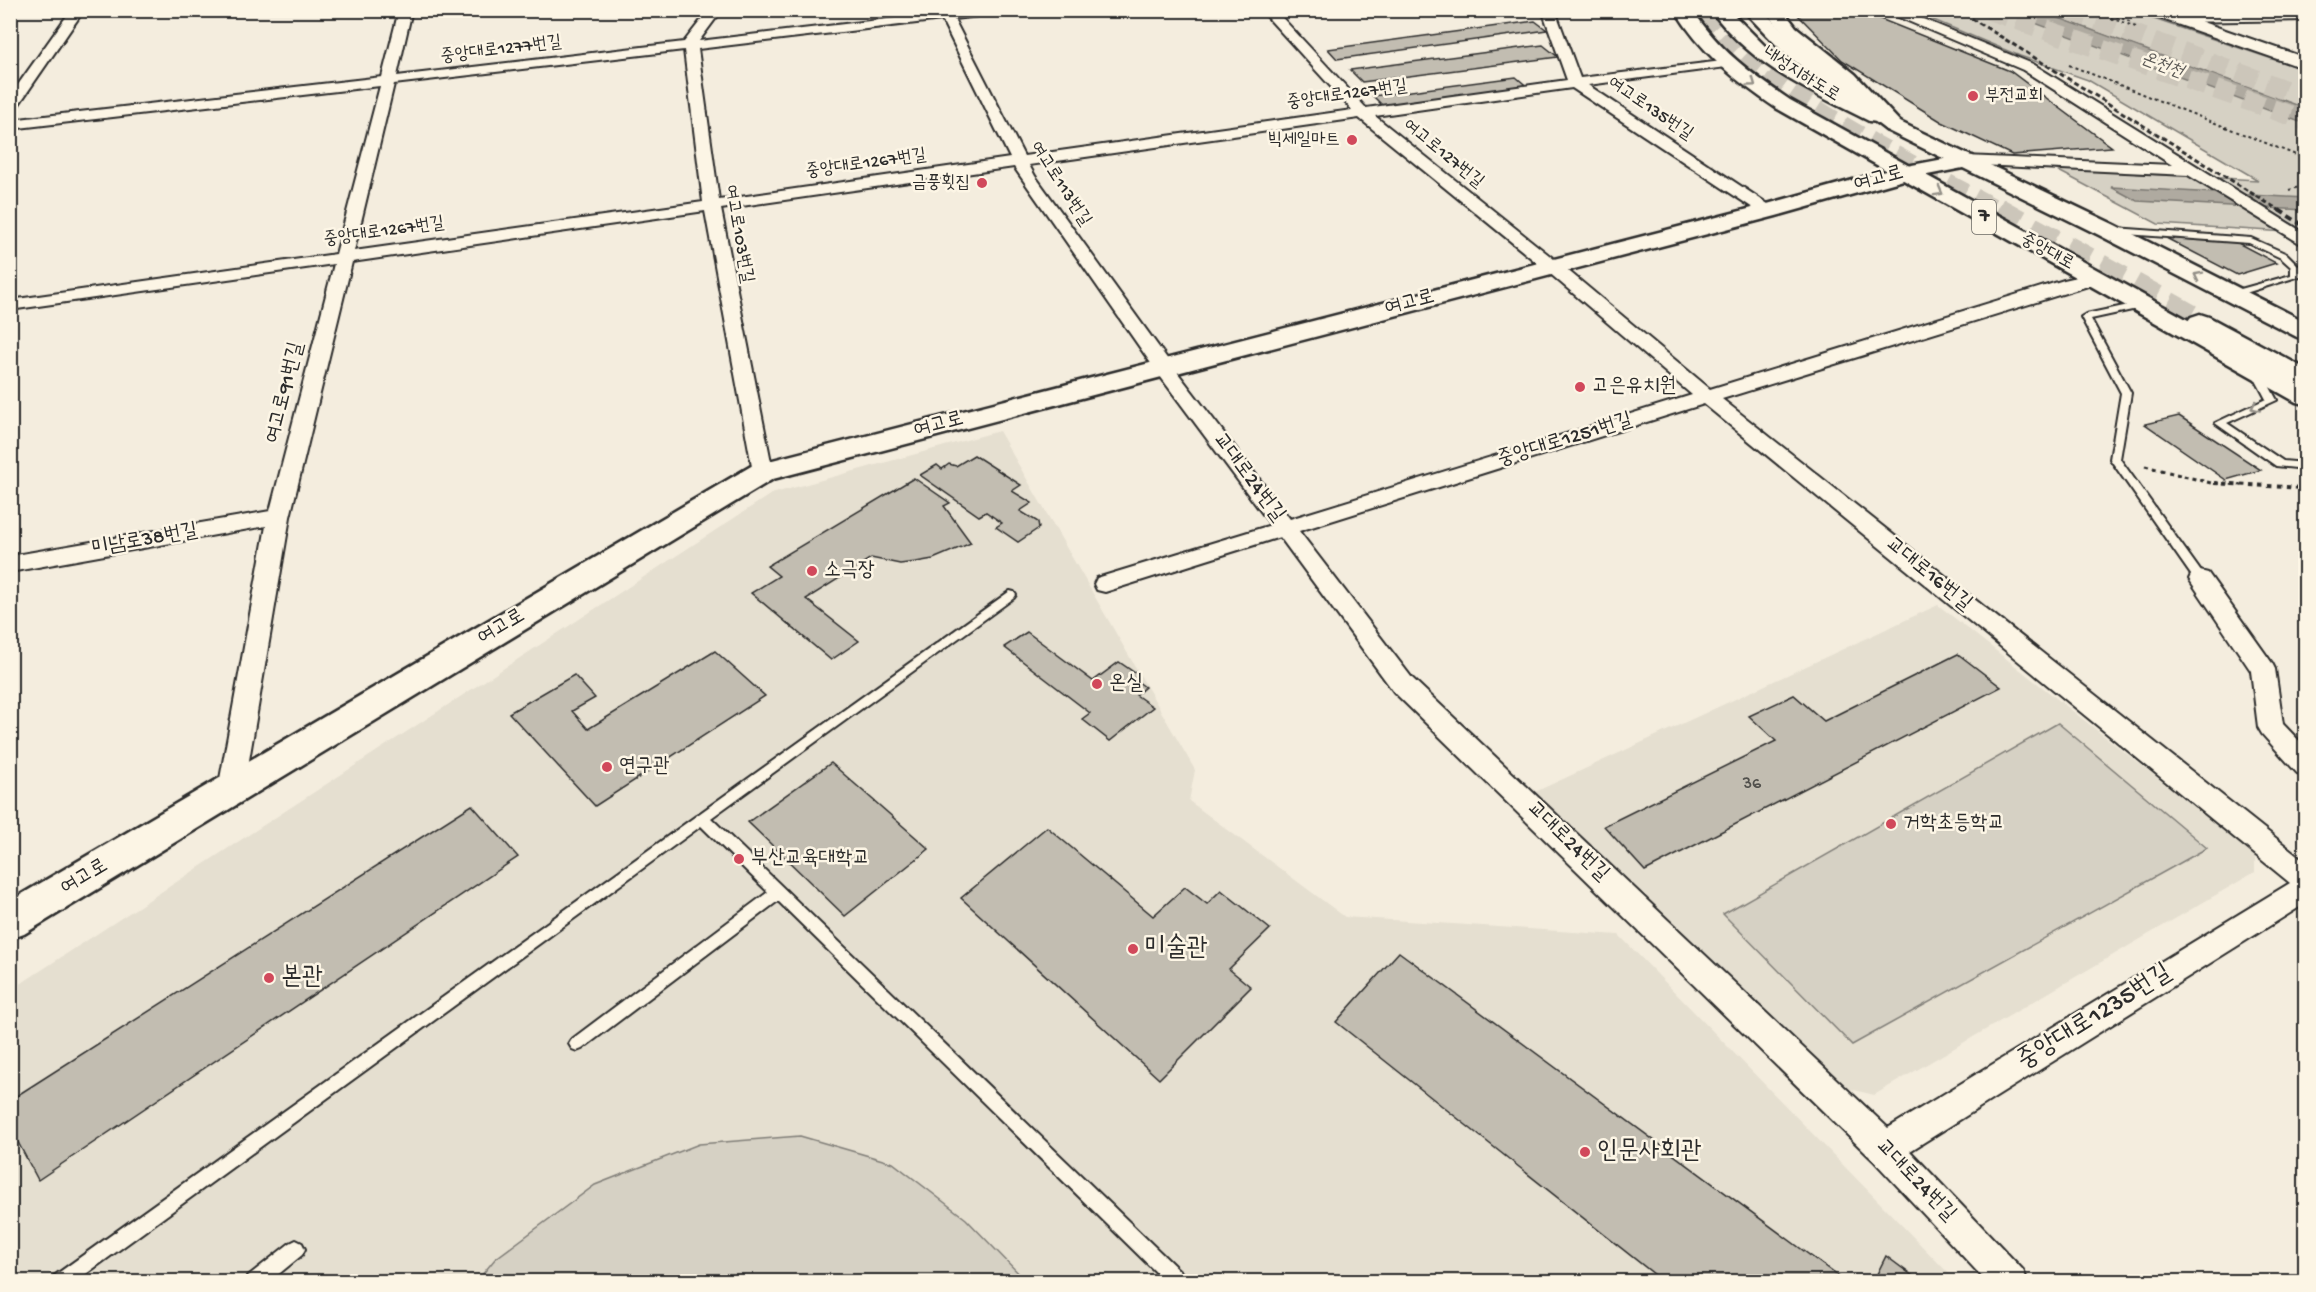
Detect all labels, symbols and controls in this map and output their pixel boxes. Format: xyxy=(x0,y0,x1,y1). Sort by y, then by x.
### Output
street label: 중앙대로1277번길 xyxy=(439,32,563,68)
street label: 내성지하도로 xyxy=(1759,43,1843,107)
water label: 온천천 xyxy=(2138,48,2187,84)
street label: 여고로135번길 xyxy=(1603,73,1697,146)
street label: 중앙대로1267번길 xyxy=(1285,76,1409,114)
one-way arrow xyxy=(1746,76,1757,87)
place label: 부전교회 xyxy=(1985,86,2043,107)
marker: 부전교회 xyxy=(1966,89,1980,103)
street label: 여고로127번길 xyxy=(1398,115,1488,193)
place label: 빅세일마트 xyxy=(1268,130,1340,151)
marker: 빅세일마트 xyxy=(1345,133,1359,147)
street label: 여고로113번길 xyxy=(1025,138,1095,231)
street label: 중앙대로1267번길 xyxy=(804,145,928,183)
street label: 여고로 xyxy=(1851,161,1907,199)
place label: 금풍횟집 xyxy=(912,172,970,194)
marker: 금풍횟집 xyxy=(975,176,989,190)
street label: 여고로103번길 xyxy=(719,183,757,285)
one-way arrow xyxy=(1933,185,1943,196)
road number: 7 xyxy=(1972,200,1996,234)
street label: 중앙대로1267번길 xyxy=(322,213,446,251)
street label: 중앙대로 xyxy=(2017,229,2077,275)
one-way arrow xyxy=(2193,272,2204,283)
street label: 여고로 xyxy=(1382,285,1438,323)
street label: 여고로91번길 xyxy=(261,340,311,446)
place label: 고은유치원 xyxy=(1592,375,1677,400)
marker: 고은유치원 xyxy=(1573,380,1587,394)
one-way arrow xyxy=(2251,400,2262,412)
street label: 여고로 xyxy=(911,407,967,445)
street label: 중앙대로1251번길 xyxy=(1495,409,1636,473)
street label: 교대로24번길 xyxy=(1207,429,1290,527)
street label: 미남로38번길 xyxy=(90,519,200,563)
street label: 교대로16번길 xyxy=(1880,533,1976,617)
place label: 소극장 xyxy=(824,559,875,584)
marker: 소극장 xyxy=(805,564,819,578)
street label: 여고로 xyxy=(474,604,530,652)
place label: 온실 xyxy=(1109,672,1143,697)
marker: 온실 xyxy=(1090,677,1104,691)
place label: 연구관 xyxy=(619,755,670,780)
marker: 연구관 xyxy=(600,760,614,774)
house number: 36 xyxy=(1742,774,1762,795)
street label: 교대로24번길 xyxy=(1521,797,1613,887)
place label: 거학초등학교 xyxy=(1903,812,2004,837)
marker: 거학초등학교 xyxy=(1884,817,1898,831)
place label: 부산교육대학교 xyxy=(751,847,869,872)
marker: 부산교육대학교 xyxy=(732,852,746,866)
street label: 여고로 xyxy=(57,854,113,902)
place label: 미술관 xyxy=(1145,933,1208,965)
marker: 미술관 xyxy=(1126,942,1140,956)
street label: 중앙대로1235번길 xyxy=(2012,958,2178,1078)
place label: 본관 xyxy=(281,963,323,994)
marker: 본관 xyxy=(262,971,276,985)
street label: 교대로24번길 xyxy=(1870,1135,1960,1227)
place label: 인문사회관 xyxy=(1597,1137,1702,1168)
marker: 인문사회관 xyxy=(1578,1145,1592,1159)

